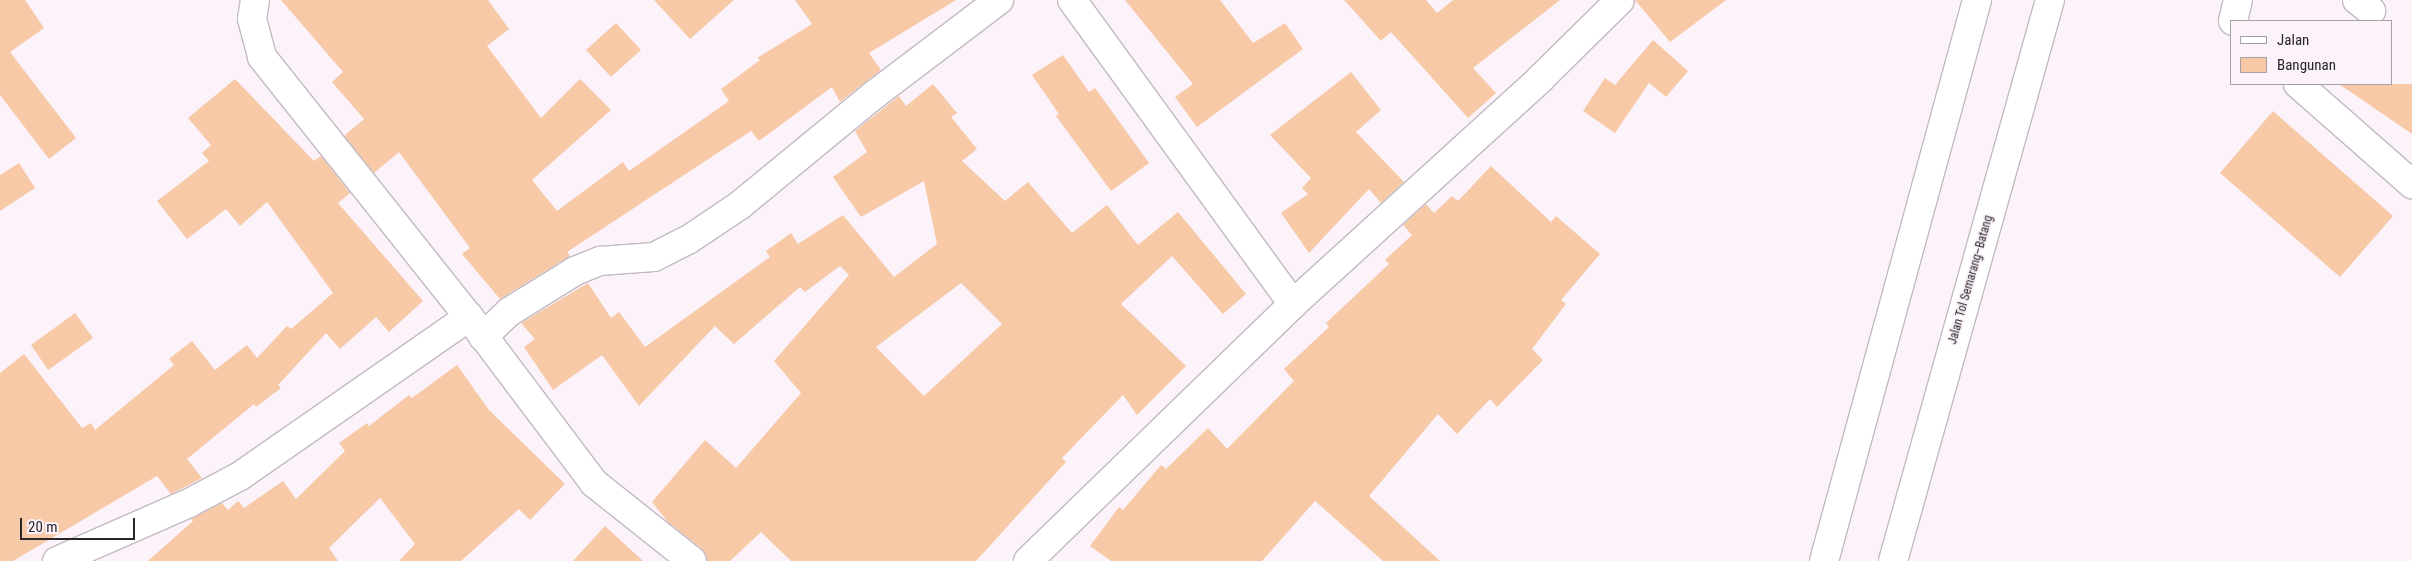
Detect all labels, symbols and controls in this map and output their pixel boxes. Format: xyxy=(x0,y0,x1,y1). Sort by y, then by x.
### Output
legend xyxy=(2230,20,2392,85)
text: Jalan xyxy=(2277,31,2309,49)
text: Bangunan xyxy=(2277,56,2336,74)
street label: Jalan Tol Semarang–Batang xyxy=(1946,214,1996,346)
scale bar xyxy=(22,508,138,540)
text: 20 m xyxy=(28,518,58,536)

